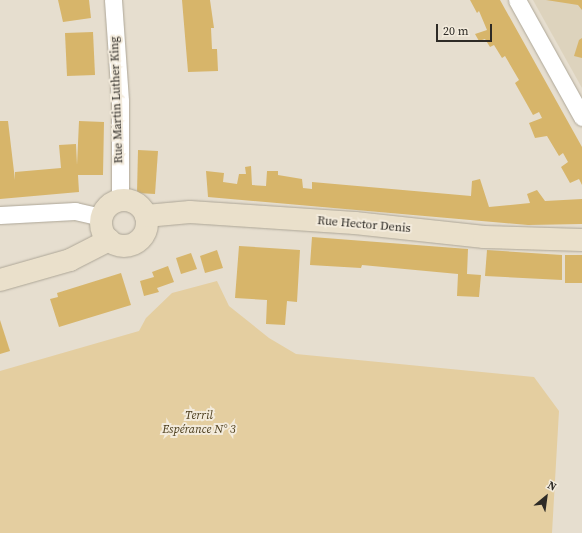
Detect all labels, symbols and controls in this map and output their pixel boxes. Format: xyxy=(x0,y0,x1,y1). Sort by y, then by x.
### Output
scale bar xyxy=(438,16,494,42)
text: 20 m xyxy=(443,23,469,39)
street label: Rue Martin Luther King xyxy=(108,36,126,164)
street label: Rue Hector Denis xyxy=(317,214,411,236)
park label: Terril Espérance N° 3 xyxy=(162,409,236,437)
north arrow xyxy=(526,477,566,517)
text: N xyxy=(545,478,559,495)

